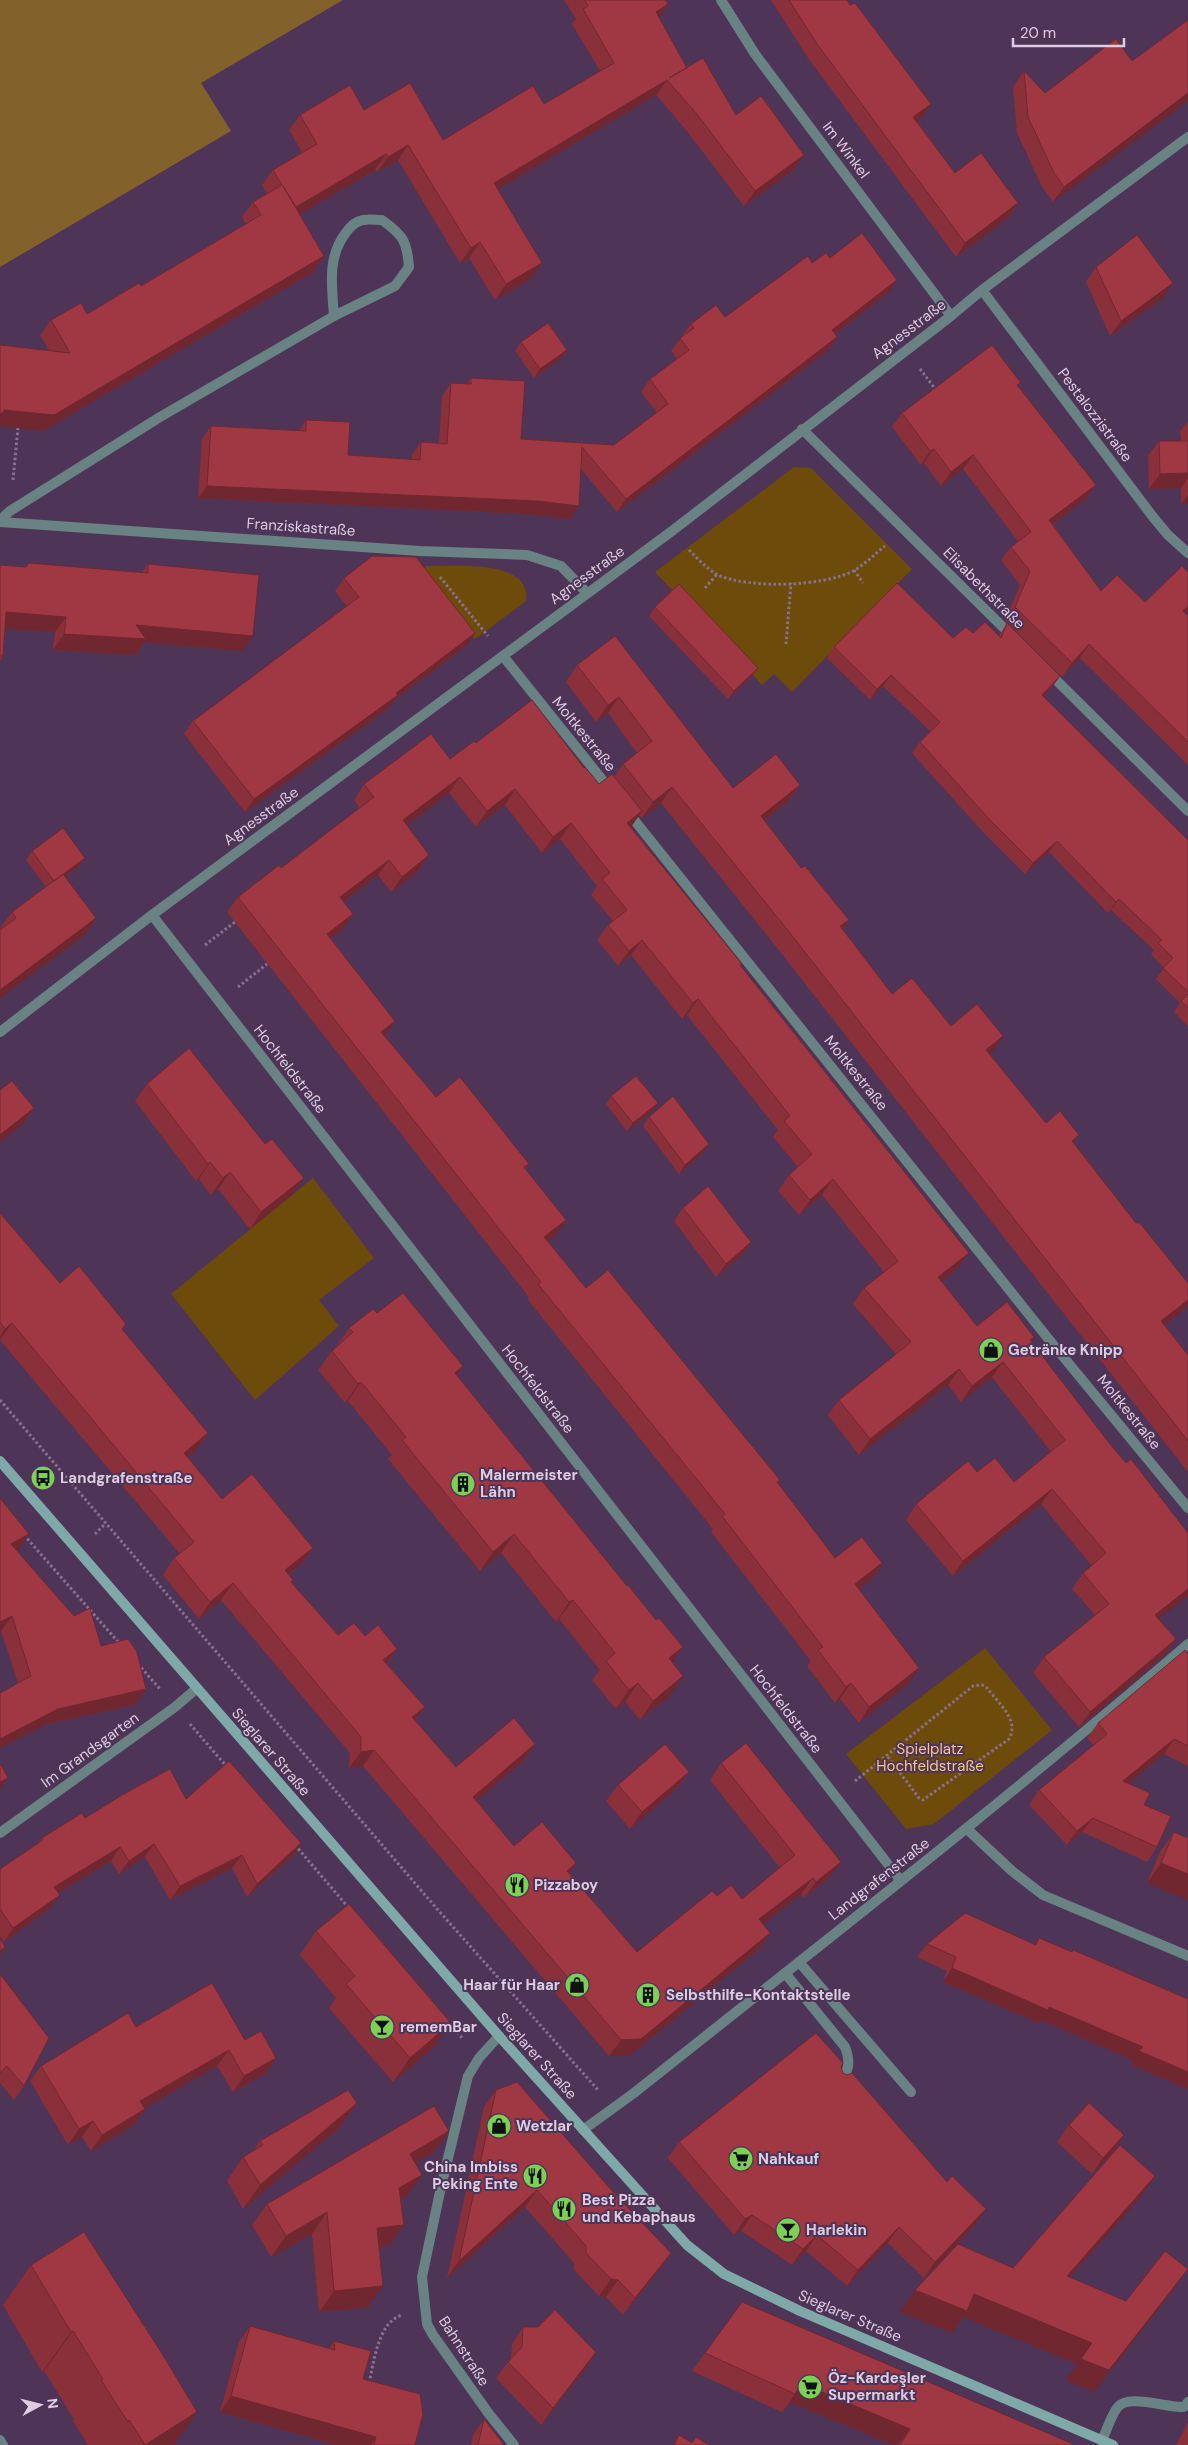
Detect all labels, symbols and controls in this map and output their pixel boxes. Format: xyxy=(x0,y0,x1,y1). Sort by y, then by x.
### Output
scale bar xyxy=(1013,15,1124,47)
text: 20 m xyxy=(1020,23,1056,43)
street label: Im Winkel xyxy=(818,117,874,183)
street label: Agnesstraße xyxy=(868,295,950,363)
street label: Pestalozzistraße xyxy=(1053,364,1137,466)
street label: Franziskastraße xyxy=(246,513,356,541)
street label: Agnesstraße xyxy=(546,541,628,609)
street label: Elisabethstraße xyxy=(939,543,1029,633)
street label: Moltkestraße xyxy=(548,692,620,776)
street label: Agnesstraße xyxy=(220,782,302,850)
street label: Hochfeldstraße xyxy=(249,1021,331,1117)
street label: Moltkestraße xyxy=(820,1031,892,1115)
shop icon: Getränke Knipp xyxy=(978,1337,1004,1363)
place label: Getränke Knipp xyxy=(1008,1340,1123,1360)
street label: Hochfeldstraße xyxy=(497,1341,579,1437)
street label: Moltkestraße xyxy=(1093,1370,1165,1454)
bus stop icon: Landgrafenstraße xyxy=(30,1465,56,1491)
place label: Malermeister Lähn xyxy=(480,1465,578,1502)
place label: Landgrafenstraße xyxy=(60,1468,192,1488)
building icon: Malermeister Lähn xyxy=(450,1471,476,1497)
street label: Hochfeldstraße xyxy=(745,1661,827,1757)
street label: Sieglarer Straße xyxy=(227,1704,315,1800)
street label: Im Grandsgarten xyxy=(37,1708,143,1792)
park label: Spielplatz Hochfeldstraße xyxy=(876,1739,984,1776)
street label: Landgrafenstraße xyxy=(824,1833,934,1925)
restaurant icon: Pizzaboy xyxy=(504,1872,530,1898)
place label: Pizzaboy xyxy=(534,1875,598,1895)
shop icon: Haar für Haar xyxy=(564,1972,590,1998)
place label: Haar für Haar xyxy=(463,1975,560,1995)
building icon: Selbsthilfe-Kontaktstelle xyxy=(635,1982,661,2008)
place label: Selbsthilfe-Kontaktstelle xyxy=(666,1985,851,2005)
street label: Sieglarer Straße xyxy=(493,2008,581,2104)
bar icon: rememBar xyxy=(369,2014,395,2040)
place label: rememBar xyxy=(400,2017,477,2037)
shop icon: Wetzlar xyxy=(486,2113,512,2139)
place label: Wetzlar xyxy=(516,2116,572,2136)
supermarket icon: Nahkauf xyxy=(728,2146,754,2172)
place label: Nahkauf xyxy=(758,2149,819,2169)
place label: China Imbiss Peking Ente xyxy=(424,2157,518,2194)
restaurant icon: China Imbiss Peking Ente xyxy=(522,2163,548,2189)
place label: Best Pizza und Kebaphaus xyxy=(582,2190,696,2227)
restaurant icon: Best Pizza und Kebaphaus xyxy=(551,2196,577,2222)
bar icon: Harlekin xyxy=(775,2217,801,2243)
place label: Harlekin xyxy=(806,2220,867,2240)
street label: Sieglarer Straße xyxy=(795,2285,905,2347)
street label: Bahnstraße xyxy=(434,2312,494,2390)
place label: Öz-Kardeşler Supermarkt xyxy=(828,2368,926,2405)
supermarket icon: Öz-Kardeşler Supermarkt xyxy=(797,2374,823,2400)
north arrow xyxy=(15,2380,65,2430)
text: N xyxy=(43,2397,62,2410)

